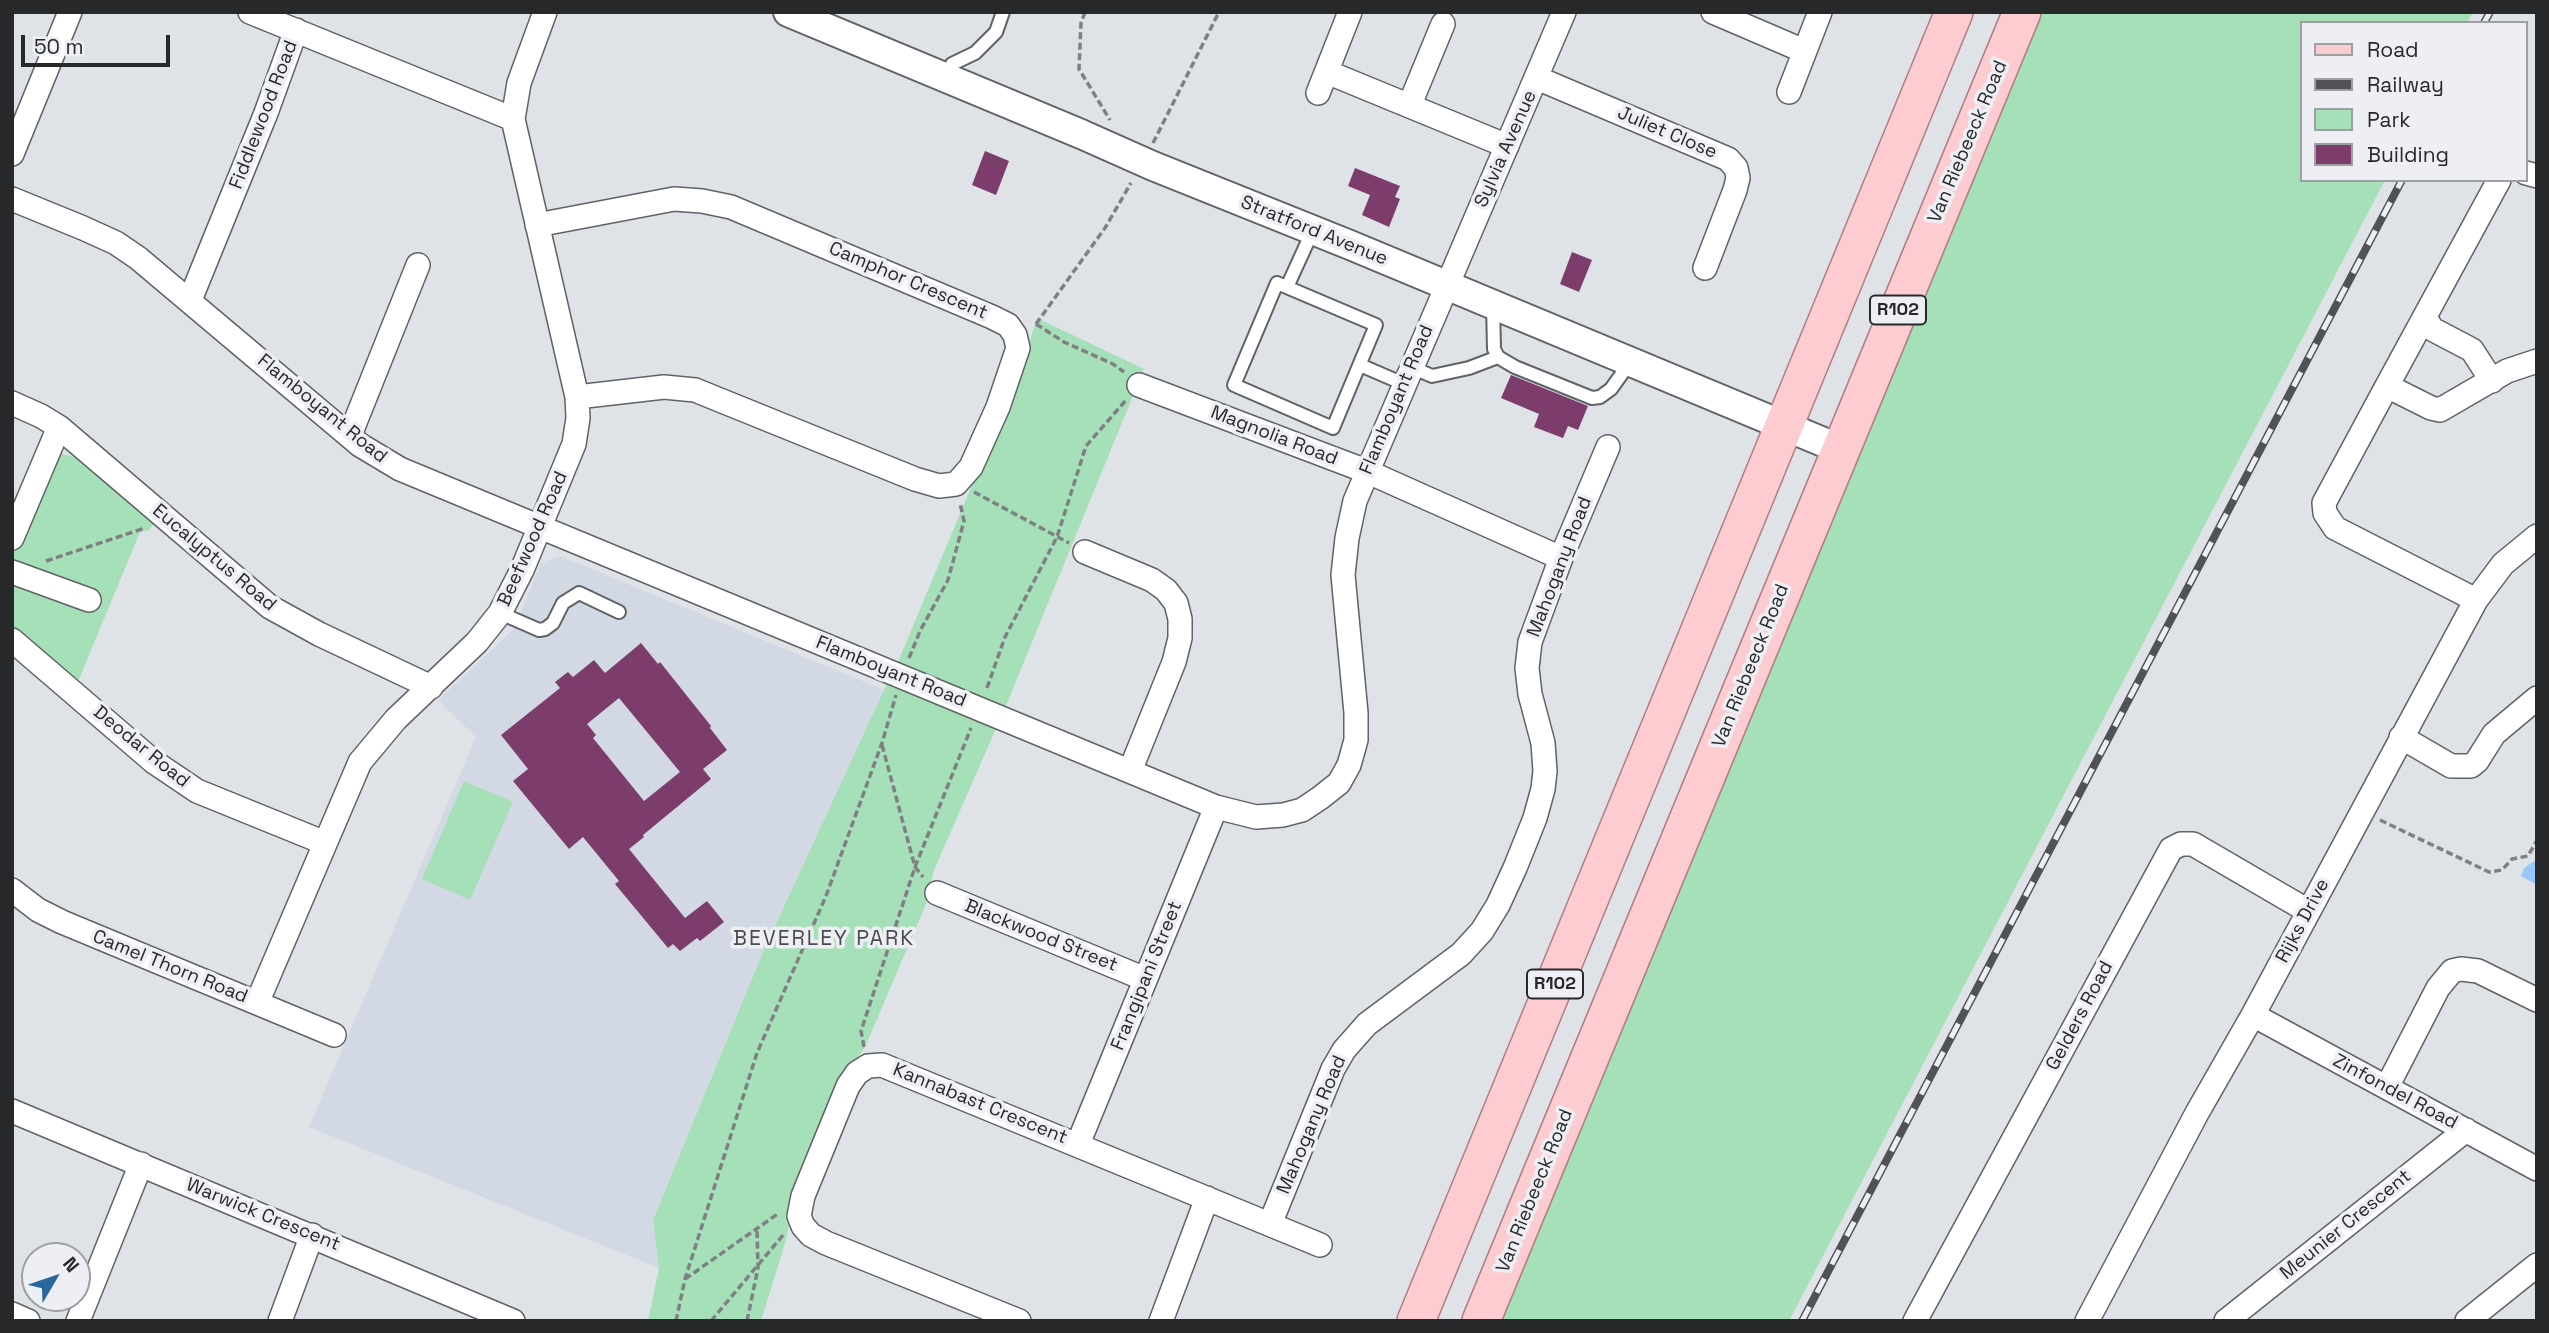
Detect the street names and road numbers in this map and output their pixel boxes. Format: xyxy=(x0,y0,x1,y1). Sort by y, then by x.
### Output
street label: Fiddlewood Road xyxy=(225,37,303,193)
street label: Van Riebeeck Road xyxy=(1923,57,2013,227)
street label: Sylvia Avenue xyxy=(1470,87,1542,211)
street label: Juliet Close xyxy=(1614,102,1720,164)
street label: Stratford Avenue xyxy=(1237,191,1391,271)
street label: Camphor Crescent xyxy=(825,237,991,325)
road number: R102 xyxy=(1870,296,1926,324)
street label: Flamboyant Road xyxy=(1355,322,1439,478)
street label: Flamboyant Road xyxy=(253,350,391,468)
street label: Magnolia Road xyxy=(1207,401,1341,471)
street label: Beefwood Road xyxy=(493,468,573,610)
street label: Mahogany Road xyxy=(1523,494,1597,640)
street label: Eucalyptus Road xyxy=(147,500,281,616)
street label: Van Riebeeck Road xyxy=(1708,581,1794,751)
street label: Flamboyant Road xyxy=(812,631,970,713)
street label: Deodar Road xyxy=(88,701,194,793)
street label: Rijks Drive xyxy=(2271,875,2335,967)
street label: Blackwood Street xyxy=(961,895,1121,977)
street label: Frangipani Street xyxy=(1107,898,1187,1054)
street label: Camel Thorn Road xyxy=(89,925,251,1009)
street label: Gelders Road xyxy=(2042,957,2118,1075)
road number: R102 xyxy=(1527,970,1583,999)
street label: Zinfondel Road xyxy=(2329,1050,2461,1134)
street label: Mahogany Road xyxy=(1272,1052,1352,1198)
street label: Kannabast Crescent xyxy=(889,1059,1071,1149)
street label: Van Riebeeck Road xyxy=(1492,1106,1578,1276)
street label: Meunier Crescent xyxy=(2276,1165,2416,1285)
street label: Warwick Crescent xyxy=(183,1174,343,1256)

